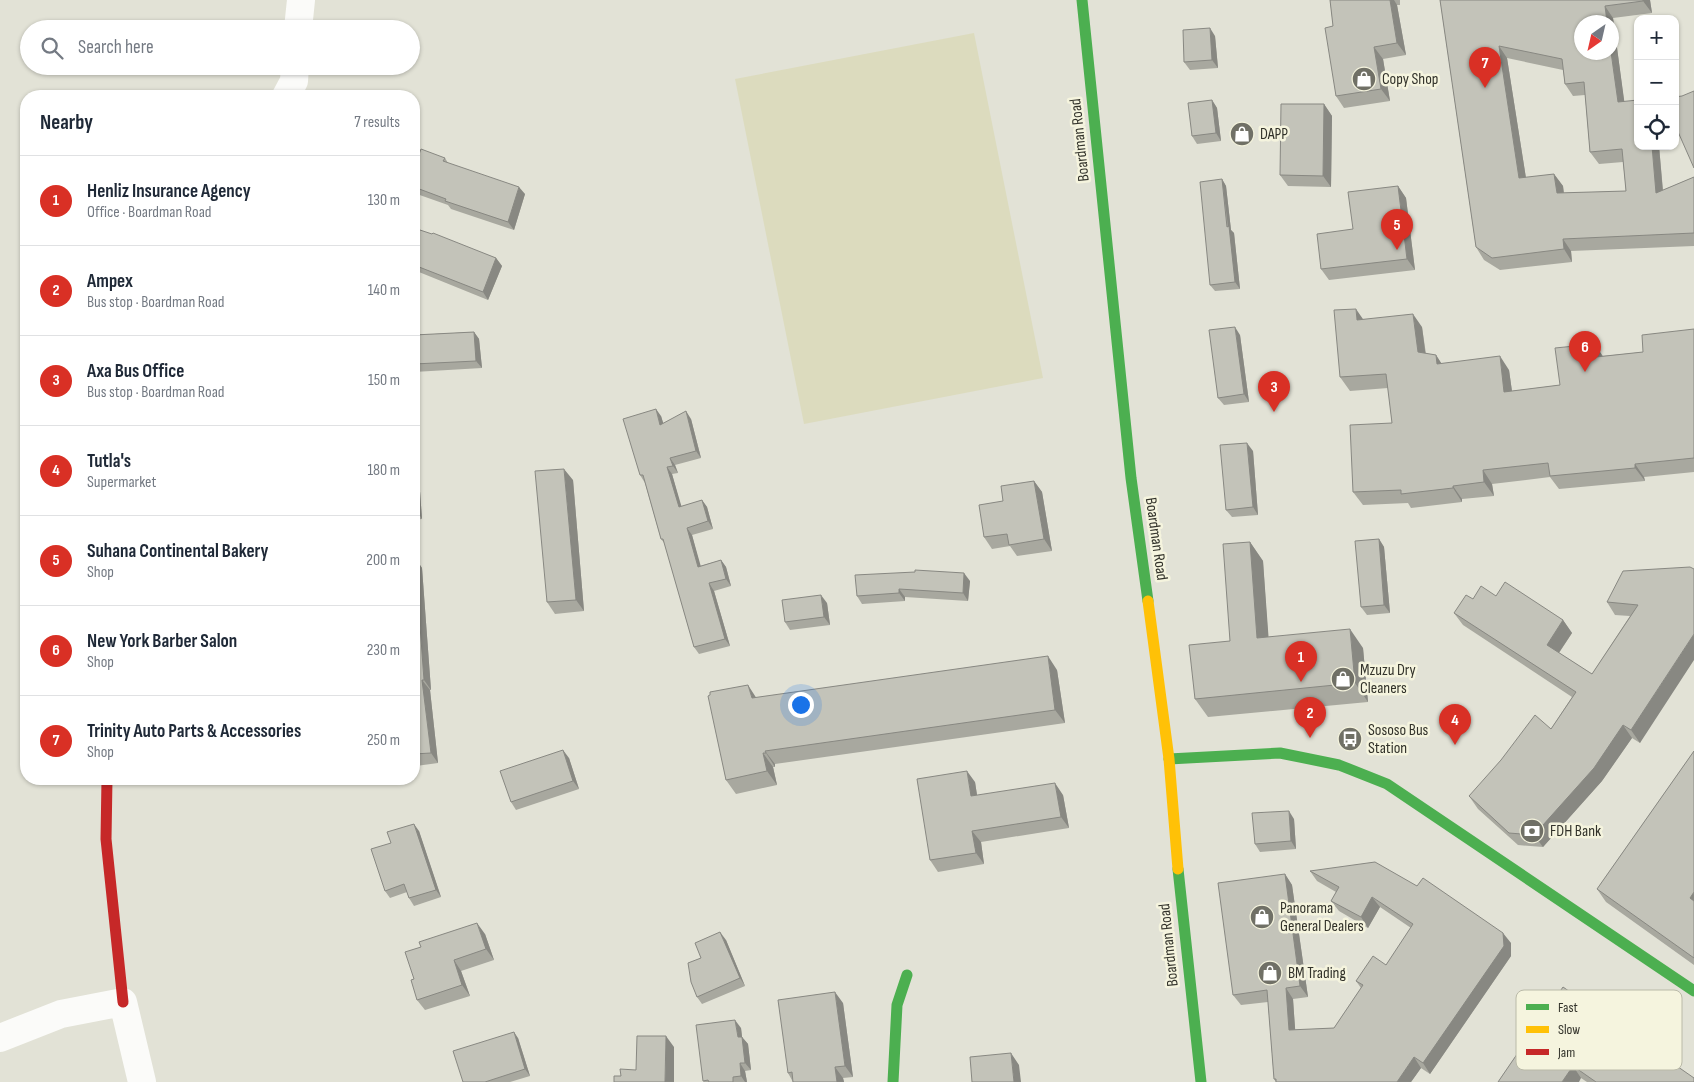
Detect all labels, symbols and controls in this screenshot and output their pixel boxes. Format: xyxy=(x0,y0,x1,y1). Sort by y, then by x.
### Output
north arrow xyxy=(1574,15,1619,60)
map controls xyxy=(1634,15,1679,150)
button: + xyxy=(1634,15,1679,60)
search box xyxy=(20,20,420,75)
icon: search xyxy=(38,34,66,62)
text: Search here xyxy=(78,36,154,59)
pin: 7 xyxy=(1469,47,1501,88)
button: − xyxy=(1634,60,1679,105)
shop icon: Copy Shop xyxy=(1351,66,1377,92)
place label: Copy Shop xyxy=(1382,70,1438,89)
street label: Boardman Road xyxy=(1066,98,1094,182)
button: locate xyxy=(1634,105,1679,150)
text: Nearby xyxy=(40,110,93,135)
text: 7 results xyxy=(354,113,400,132)
shop icon: DAPP xyxy=(1229,121,1255,147)
place label: DAPP xyxy=(1260,125,1288,144)
text: Henliz Insurance Agency xyxy=(87,180,251,203)
text: 1 xyxy=(53,191,59,210)
text: 130 m xyxy=(368,191,400,210)
text: Office · Boardman Road xyxy=(87,203,211,222)
pin: 5 xyxy=(1381,209,1413,250)
text: Ampex xyxy=(87,270,133,293)
text: 2 xyxy=(52,281,60,300)
text: 140 m xyxy=(368,281,400,300)
text: Bus stop · Boardman Road xyxy=(87,293,225,312)
pin: 6 xyxy=(1569,331,1601,372)
text: Axa Bus Office xyxy=(87,360,184,383)
text: 3 xyxy=(52,371,60,390)
text: 150 m xyxy=(368,371,400,390)
pin: 3 xyxy=(1258,371,1290,412)
text: Bus stop · Boardman Road xyxy=(87,383,225,402)
text: Tutla's xyxy=(87,450,131,473)
text: 4 xyxy=(52,461,60,480)
text: 180 m xyxy=(367,461,400,480)
text: Supermarket xyxy=(87,473,156,492)
street label: Boardman Road xyxy=(1141,496,1171,582)
text: Suhana Continental Bakery xyxy=(87,540,268,563)
text: 5 xyxy=(52,551,60,570)
text: 200 m xyxy=(366,551,400,570)
text: Shop xyxy=(87,563,114,582)
text: New York Barber Salon xyxy=(87,630,237,653)
text: 6 xyxy=(52,641,60,660)
text: 230 m xyxy=(367,641,400,660)
pin: 1 xyxy=(1285,641,1317,682)
text: Shop xyxy=(87,653,114,672)
place label: Mzuzu Dry Cleaners xyxy=(1360,661,1416,698)
shop icon: Mzuzu Dry Cleaners xyxy=(1330,666,1356,692)
your location xyxy=(788,692,814,718)
pin: 2 xyxy=(1294,697,1326,738)
pin: 4 xyxy=(1439,704,1471,745)
text: Trinity Auto Parts & Accessories xyxy=(87,720,301,743)
place label: Sososo Bus Station xyxy=(1368,721,1429,758)
bus stop icon: Sososo Bus Station xyxy=(1337,726,1363,752)
text: 7 xyxy=(53,731,59,750)
text: 250 m xyxy=(367,731,400,750)
text: Shop xyxy=(87,743,114,762)
bank icon: FDH Bank xyxy=(1519,818,1545,844)
place label: FDH Bank xyxy=(1550,822,1601,841)
place label: Panorama General Dealers xyxy=(1280,899,1364,936)
street label: Boardman Road xyxy=(1155,903,1183,987)
shop icon: Panorama General Dealers xyxy=(1249,904,1275,930)
shop icon: BM Trading xyxy=(1257,960,1283,986)
place label: BM Trading xyxy=(1288,964,1346,983)
legend xyxy=(1516,990,1682,1070)
text: Fast xyxy=(1558,999,1578,1016)
text: Slow xyxy=(1558,1021,1580,1038)
text: Jam xyxy=(1557,1044,1575,1061)

